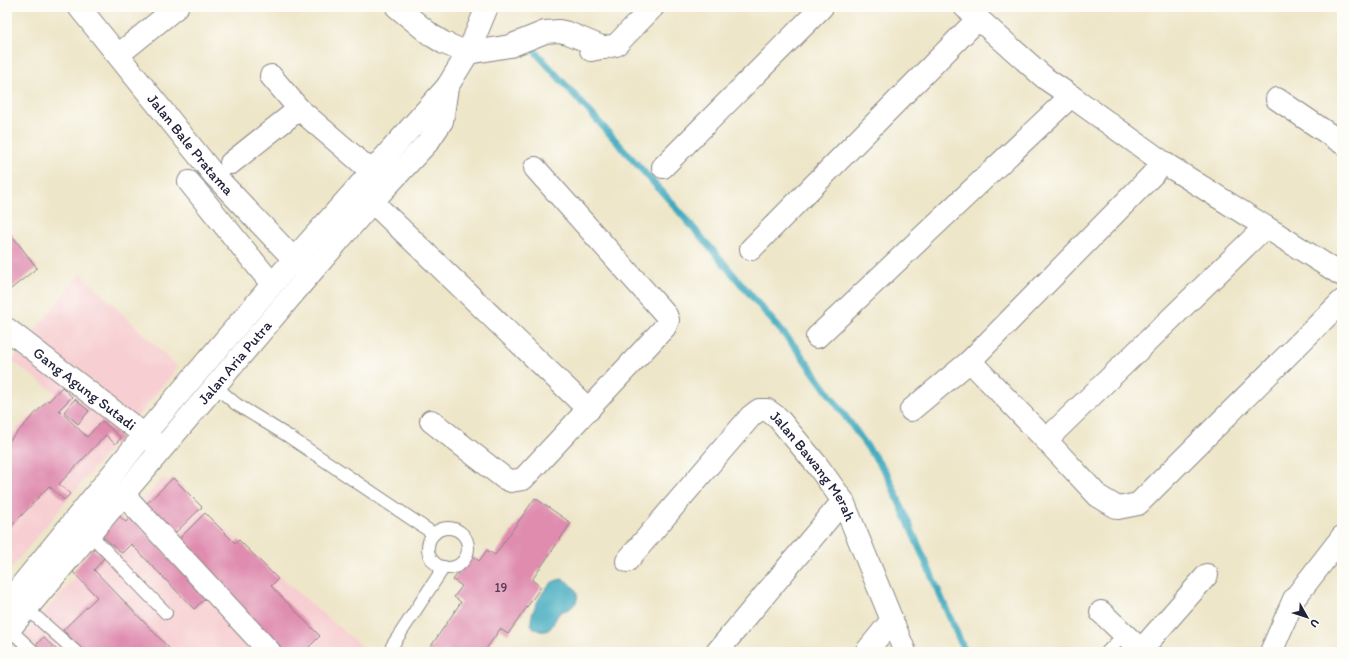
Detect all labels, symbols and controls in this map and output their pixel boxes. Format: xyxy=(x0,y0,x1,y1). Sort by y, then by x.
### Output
street label: Jalan Bale Pratama xyxy=(143,90,238,199)
street label: Jalan Aria Putra xyxy=(194,317,276,408)
street label: Gang Agung Sutadi xyxy=(30,344,140,434)
street label: Jalan Bawang Merah xyxy=(767,407,859,524)
house number: 19 xyxy=(495,580,508,595)
north arrow xyxy=(1287,597,1327,637)
text: U xyxy=(1307,616,1322,630)

